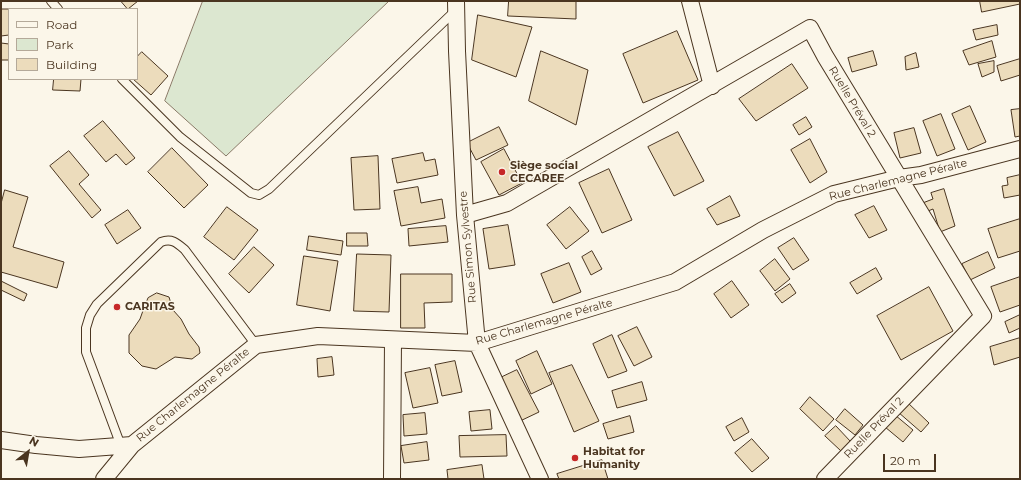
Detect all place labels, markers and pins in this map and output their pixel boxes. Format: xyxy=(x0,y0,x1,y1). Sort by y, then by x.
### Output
place label: Siège social CECAREE xyxy=(510,159,578,185)
marker: Siège social CECAREE xyxy=(497,167,507,177)
place label: CARITAS xyxy=(125,300,175,314)
marker: CARITAS xyxy=(112,302,122,312)
place label: Habitat for Humanity xyxy=(583,445,645,471)
marker: Habitat for Humanity xyxy=(570,453,580,463)

